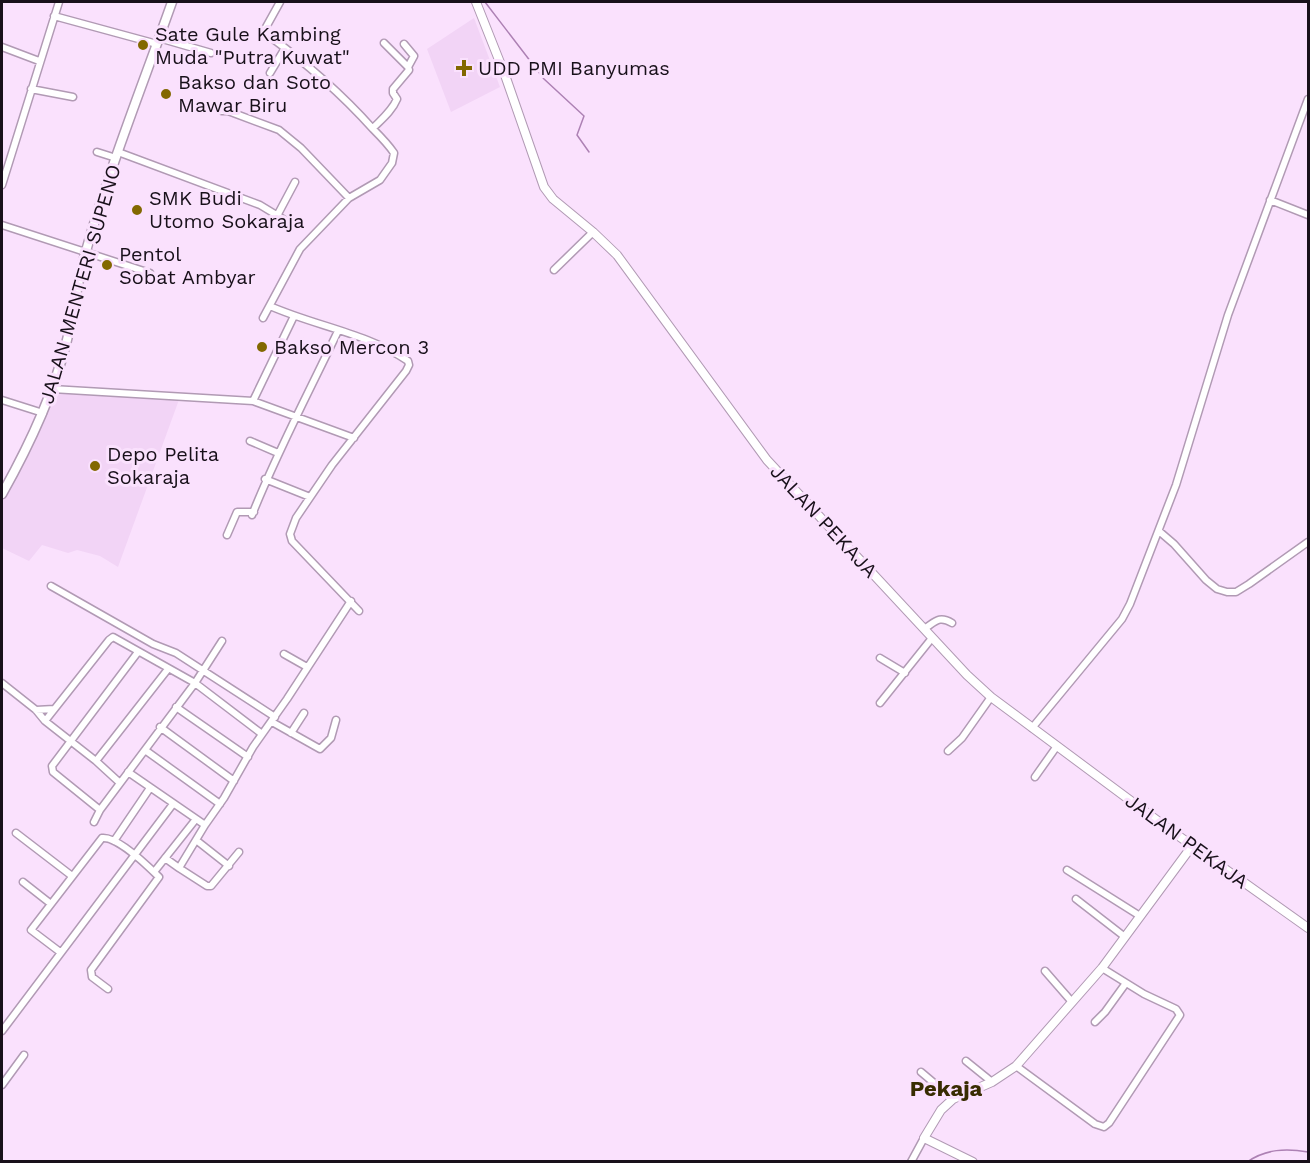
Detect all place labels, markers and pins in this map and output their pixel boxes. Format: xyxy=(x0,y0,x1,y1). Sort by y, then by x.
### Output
place label: Sate Gule Kambing Muda "Putra Kuwat" xyxy=(155,22,350,69)
marker: Sate Gule Kambing Muda "Putra Kuwat" xyxy=(136,38,150,52)
place label: UDD PMI Banyumas xyxy=(478,56,670,80)
marker: UDD PMI Banyumas xyxy=(455,59,473,77)
place label: Bakso dan Soto Mawar Biru xyxy=(178,70,331,117)
marker: Bakso dan Soto Mawar Biru xyxy=(159,87,173,101)
place label: SMK Budi Utomo Sokaraja xyxy=(149,186,305,233)
marker: SMK Budi Utomo Sokaraja xyxy=(130,203,144,217)
place label: Pentol Sobat Ambyar xyxy=(119,242,256,289)
marker: Pentol Sobat Ambyar xyxy=(100,258,114,272)
place label: Bakso Mercon 3 xyxy=(274,335,429,359)
marker: Bakso Mercon 3 xyxy=(255,340,269,354)
place label: Depo Pelita Sokaraja xyxy=(107,442,219,489)
marker: Depo Pelita Sokaraja xyxy=(88,459,102,473)

